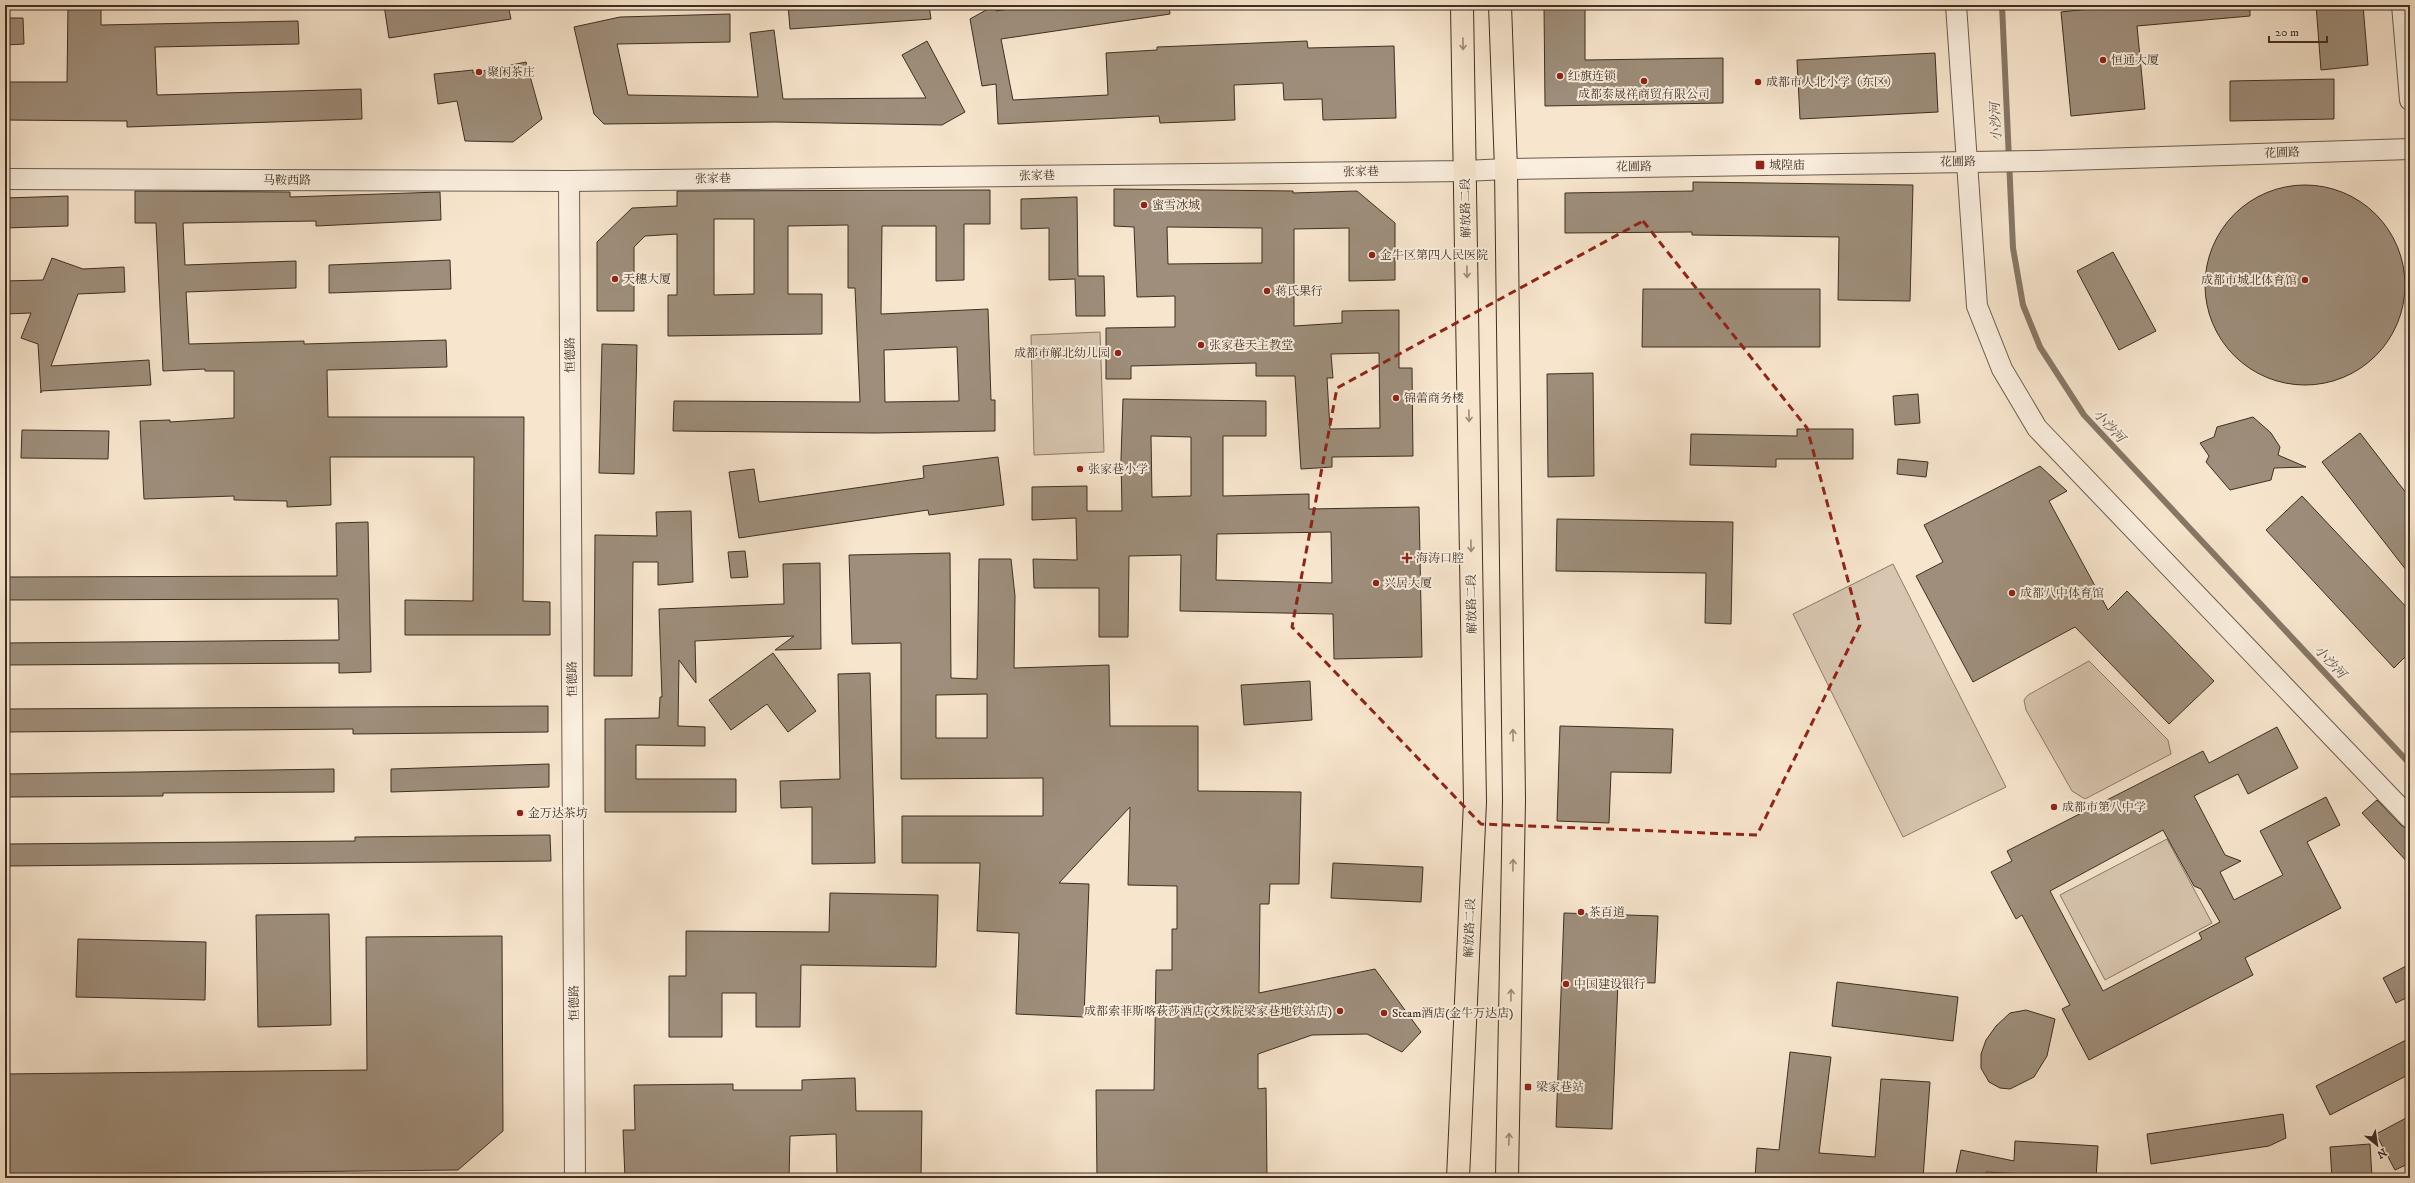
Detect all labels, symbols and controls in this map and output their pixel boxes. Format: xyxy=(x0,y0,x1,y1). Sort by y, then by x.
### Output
scale bar xyxy=(2269,18,2327,44)
text: 20 m xyxy=(2275,25,2299,40)
one-way arrow xyxy=(1459,37,1467,50)
place label: 恒通大厦 xyxy=(2111,53,2159,68)
marker: 恒通大厦 xyxy=(2098,55,2108,65)
place label: 聚闲茶庄 xyxy=(487,65,535,80)
marker: 聚闲茶庄 xyxy=(474,67,484,77)
place label: 红旗连锁 xyxy=(1568,69,1616,84)
marker: 红旗连锁 xyxy=(1555,71,1565,81)
place label: 成都市人北小学（东区） xyxy=(1766,75,1898,90)
marker: 成都泰晟祥商贸有限公司 xyxy=(1639,76,1649,86)
marker: 成都市人北小学（东区） xyxy=(1753,77,1763,87)
place label: 成都泰晟祥商贸有限公司 xyxy=(1578,87,1710,102)
water label: 小沙河 xyxy=(1987,100,2005,142)
street label: 花圃路 xyxy=(2264,145,2300,161)
street label: 花圃路 xyxy=(1940,154,1976,170)
place label: 城隍庙 xyxy=(1769,158,1805,173)
street label: 花圃路 xyxy=(1616,159,1652,175)
marker: 城隍庙 xyxy=(1754,159,1766,171)
street label: 张家巷 xyxy=(1343,164,1379,180)
street label: 张家巷 xyxy=(1019,168,1055,184)
street label: 张家巷 xyxy=(695,171,731,187)
street label: 马鞍西路 xyxy=(263,173,311,188)
street label: 解放路二段 xyxy=(1458,178,1474,238)
place label: 蜜雪冰城 xyxy=(1152,198,1200,213)
marker: 蜜雪冰城 xyxy=(1139,200,1149,210)
place label: 金牛区第四人民医院 xyxy=(1380,248,1488,263)
marker: 金牛区第四人民医院 xyxy=(1367,250,1377,260)
one-way arrow xyxy=(1463,265,1471,278)
place label: 天穗大厦 xyxy=(623,272,671,287)
place label: 成都市城北体育馆 xyxy=(2201,273,2297,288)
marker: 天穗大厦 xyxy=(610,274,620,284)
marker: 成都市城北体育馆 xyxy=(2300,275,2310,285)
place label: 蒋氏果行 xyxy=(1275,284,1323,299)
marker: 蒋氏果行 xyxy=(1262,286,1272,296)
street label: 恒德路 xyxy=(563,337,578,373)
place label: 张家巷天主教堂 xyxy=(1209,338,1293,353)
marker: 张家巷天主教堂 xyxy=(1196,340,1206,350)
place label: 成都市解北幼儿园 xyxy=(1014,346,1110,361)
marker: 成都市解北幼儿园 xyxy=(1113,348,1123,358)
place label: 锦蕾商务楼 xyxy=(1404,391,1464,406)
marker: 锦蕾商务楼 xyxy=(1391,393,1401,403)
water label: 小沙河 xyxy=(2090,406,2130,447)
one-way arrow xyxy=(1465,409,1473,422)
place label: 张家巷小学 xyxy=(1088,462,1148,477)
marker: 张家巷小学 xyxy=(1075,464,1085,474)
one-way arrow xyxy=(1467,539,1475,552)
place label: 海涛口腔 xyxy=(1416,551,1464,566)
marker: 海涛口腔 xyxy=(1401,552,1413,564)
street label: 解放路二段 xyxy=(1464,574,1480,634)
place label: 兴居大厦 xyxy=(1384,576,1432,591)
marker: 兴居大厦 xyxy=(1371,578,1381,588)
place label: 成都八中体育馆 xyxy=(2020,586,2104,601)
marker: 成都八中体育馆 xyxy=(2007,588,2017,598)
water label: 小沙河 xyxy=(2311,642,2351,683)
street label: 恒德路 xyxy=(565,661,580,697)
one-way arrow xyxy=(1509,729,1517,742)
place label: 成都市第八中学 xyxy=(2062,800,2146,815)
marker: 成都市第八中学 xyxy=(2049,802,2059,812)
place label: 金万达茶坊 xyxy=(528,806,588,821)
marker: 金万达茶坊 xyxy=(515,808,525,818)
one-way arrow xyxy=(1509,859,1517,872)
street label: 解放路二段 xyxy=(1461,898,1479,958)
place label: 茶百道 xyxy=(1589,905,1625,920)
marker: 茶百道 xyxy=(1576,907,1586,917)
place label: 中国建设银行 xyxy=(1574,977,1646,992)
marker: 中国建设银行 xyxy=(1561,979,1571,989)
street label: 恒德路 xyxy=(567,985,582,1021)
one-way arrow xyxy=(1507,989,1515,1002)
place label: 成都索菲斯喀萩莎酒店(文殊院梁家巷地铁站店) xyxy=(1084,1004,1332,1019)
marker: 成都索菲斯喀萩莎酒店(文殊院梁家巷地铁站店) xyxy=(1335,1006,1345,1016)
place label: Steam酒店(金牛万达店) xyxy=(1392,1006,1513,1021)
marker: Steam酒店(金牛万达店) xyxy=(1379,1008,1389,1018)
place label: 梁家巷站 xyxy=(1536,1080,1584,1095)
marker: 梁家巷站 xyxy=(1523,1082,1533,1092)
north arrow xyxy=(2357,1125,2397,1165)
one-way arrow xyxy=(1505,1133,1512,1146)
text: N xyxy=(2374,1144,2389,1161)

